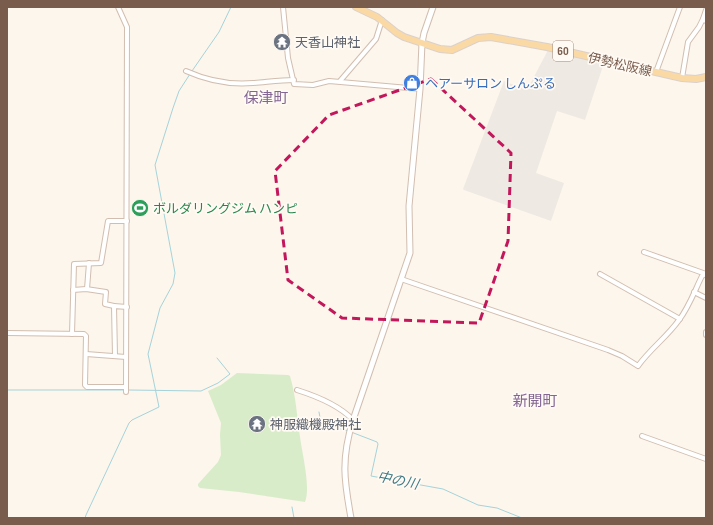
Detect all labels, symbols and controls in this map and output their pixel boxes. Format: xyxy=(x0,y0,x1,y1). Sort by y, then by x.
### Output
temple icon: 天香山神社 xyxy=(272,32,292,52)
place label: 天香山神社 xyxy=(295,35,360,51)
road number: 60 xyxy=(553,41,573,61)
street label: 伊勢松阪線 xyxy=(586,50,653,80)
shop icon: ヘアーサロン しんぷる xyxy=(402,73,422,93)
place label: ヘアーサロン しんぷる xyxy=(425,76,556,92)
district label: 保津町 xyxy=(243,89,289,108)
sports icon: ボルダリングジム ハンピ xyxy=(130,198,150,218)
place label: ボルダリングジム ハンピ xyxy=(153,201,298,217)
district label: 新開町 xyxy=(512,392,558,411)
temple icon: 神服織機殿神社 xyxy=(247,414,267,434)
place label: 神服織機殿神社 xyxy=(270,417,361,433)
water label: 中の川 xyxy=(376,468,422,494)

